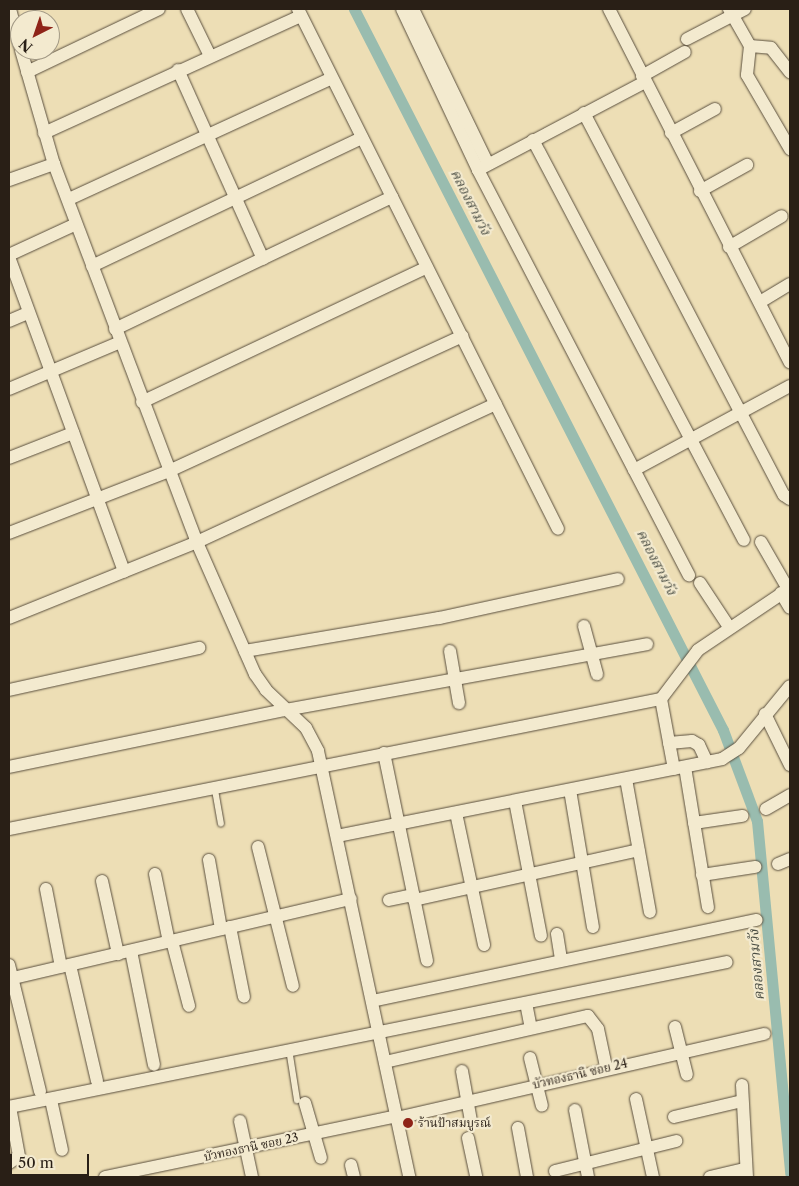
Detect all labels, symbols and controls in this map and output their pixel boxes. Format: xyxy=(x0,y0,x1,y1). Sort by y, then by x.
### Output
north arrow xyxy=(10,10,60,60)
text: N xyxy=(15,35,36,56)
water label: คลองสามวัง xyxy=(447,166,495,238)
water label: คลองสามวัง xyxy=(633,526,681,598)
water label: คลองสามวัง xyxy=(745,929,767,1001)
street label: บัวทองธานี ซอย 24 xyxy=(531,1056,629,1092)
place label: ร้านป้าสมบูรณ์ xyxy=(418,1116,491,1130)
marker: ร้านป้าสมบูรณ์ xyxy=(402,1117,414,1129)
street label: บัวทองธานี ซอย 23 xyxy=(202,1130,300,1164)
scale bar xyxy=(12,1144,91,1176)
text: 50 m xyxy=(18,1153,54,1172)

